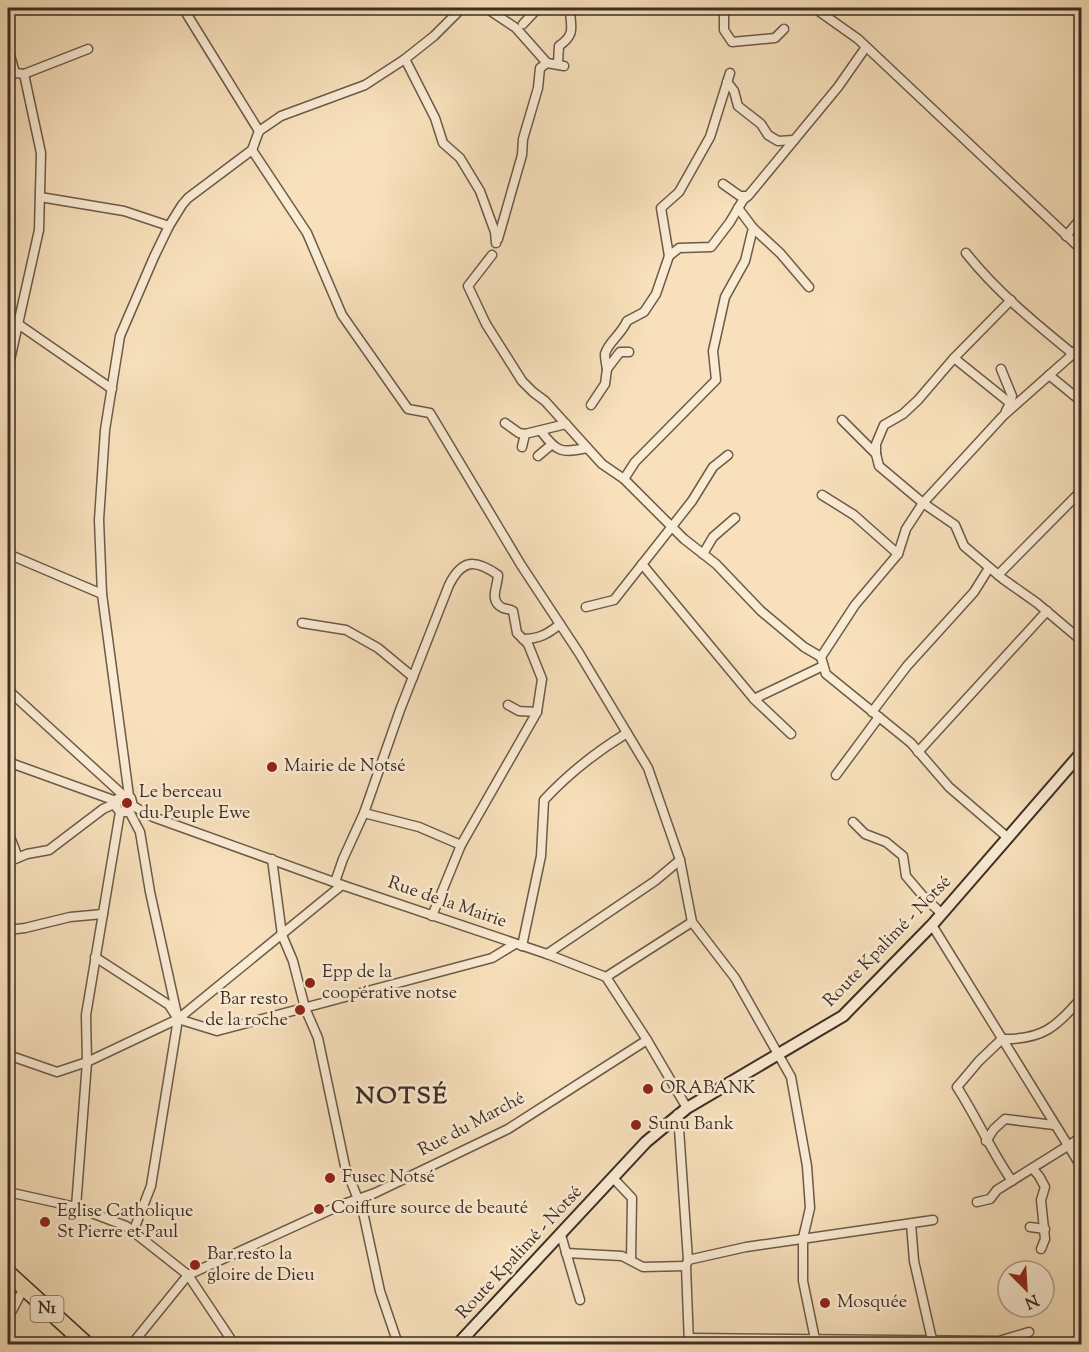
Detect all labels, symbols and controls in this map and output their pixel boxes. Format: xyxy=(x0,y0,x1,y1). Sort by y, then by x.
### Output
place label: Mairie de Notsé xyxy=(284,754,406,780)
marker: Mairie de Notsé xyxy=(265,760,279,774)
place label: Le berceau du Peuple Ewe xyxy=(139,780,251,827)
marker: Le berceau du Peuple Ewe xyxy=(120,796,134,810)
street label: Rue de la Mairie xyxy=(384,870,510,936)
street label: Route Kpalimé - Notsé xyxy=(818,870,958,1014)
place label: Epp de la coopérative notse xyxy=(322,960,457,1007)
marker: Epp de la coopérative notse xyxy=(303,976,317,990)
place label: Bar resto de la roche xyxy=(205,987,288,1034)
marker: Bar resto de la roche xyxy=(293,1003,307,1017)
place label: ORABANK xyxy=(660,1076,756,1102)
district label: NOTSÉ xyxy=(356,1080,448,1114)
marker: ORABANK xyxy=(641,1082,655,1096)
street label: Rue du Marché xyxy=(414,1086,530,1164)
place label: Sunu Bank xyxy=(648,1112,734,1138)
marker: Sunu Bank xyxy=(629,1118,643,1132)
place label: Fusec Notsé xyxy=(342,1165,435,1191)
marker: Fusec Notsé xyxy=(323,1171,337,1185)
street label: Route Kpalimé - Notsé xyxy=(451,1180,589,1326)
place label: Coiffure source de beauté xyxy=(331,1196,528,1222)
place label: Eglise Catholique St Pierre et Paul xyxy=(57,1199,193,1246)
marker: Coiffure source de beauté xyxy=(312,1202,326,1216)
marker: Eglise Catholique St Pierre et Paul xyxy=(38,1215,52,1229)
place label: Bar resto la gloire de Dieu xyxy=(207,1242,315,1289)
marker: Bar resto la gloire de Dieu xyxy=(188,1258,202,1272)
north arrow xyxy=(996,1259,1056,1319)
text: N xyxy=(1020,1287,1042,1314)
place label: Mosquée xyxy=(837,1290,907,1316)
road number: N1 xyxy=(30,1296,63,1322)
marker: Mosquée xyxy=(818,1296,832,1310)

